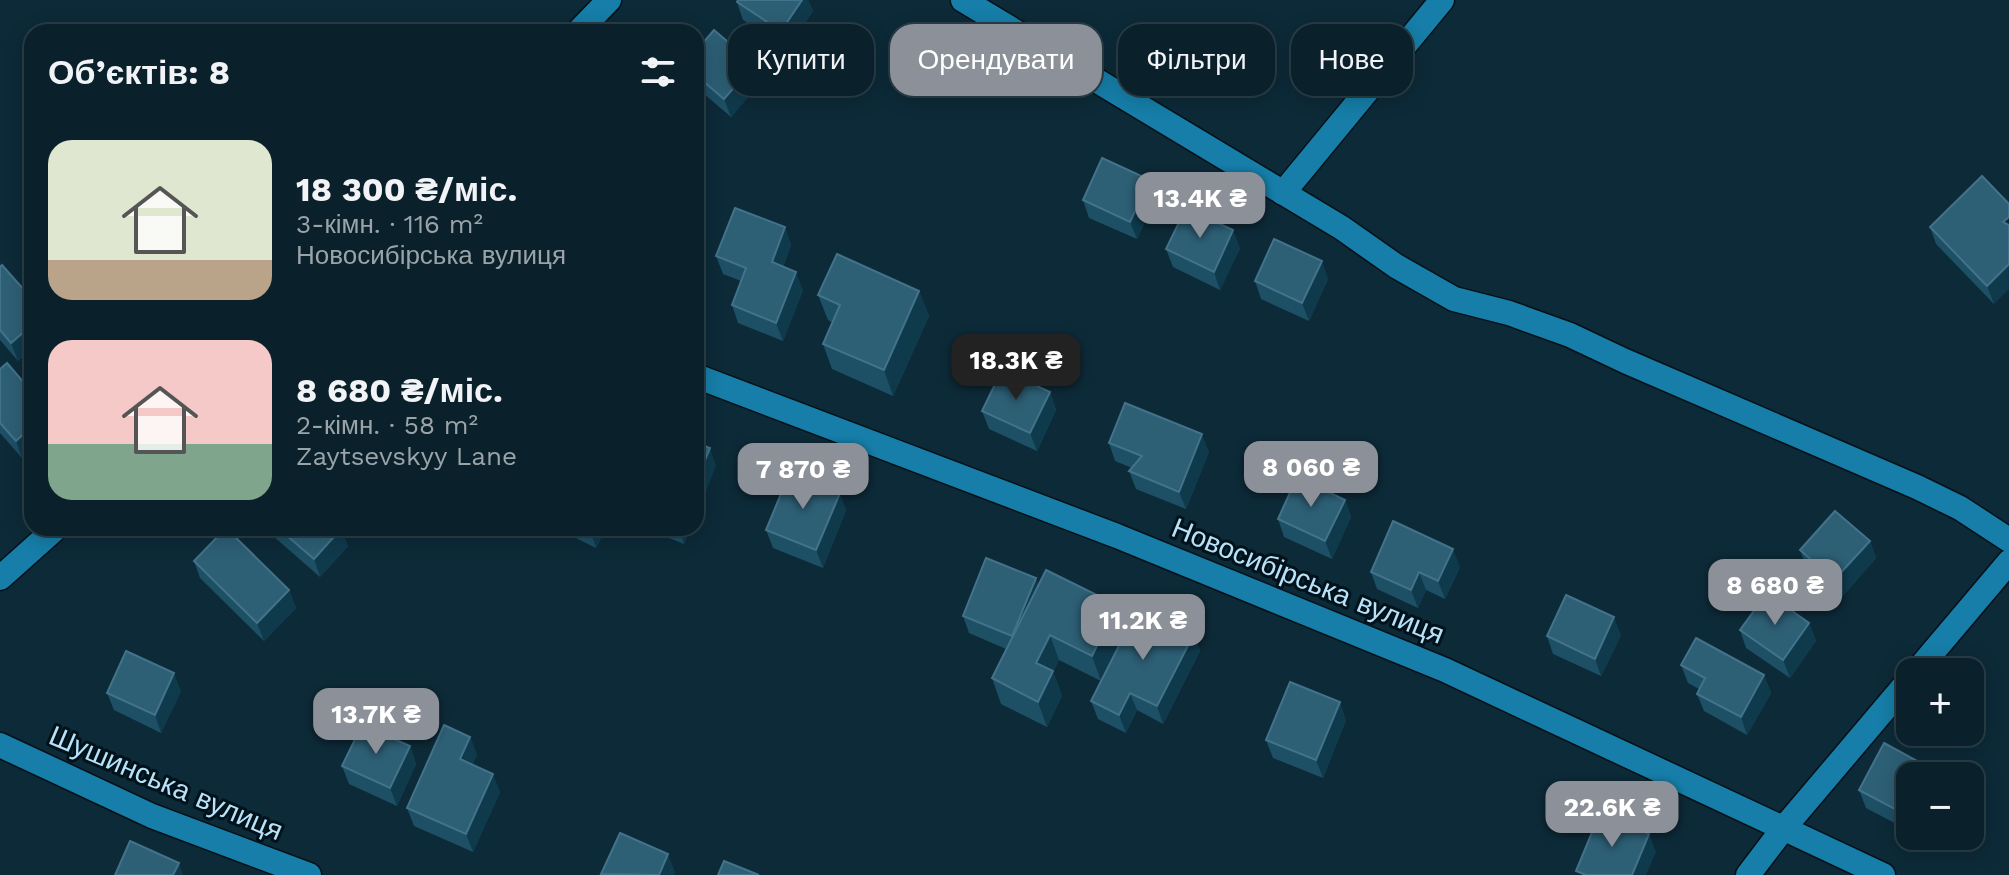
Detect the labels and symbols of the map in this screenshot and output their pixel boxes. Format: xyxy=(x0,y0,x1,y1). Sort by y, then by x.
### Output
pin: 13.4K ₴ xyxy=(1126,172,1274,240)
pin: 18.3K ₴ xyxy=(942,334,1090,402)
pin: 8 060 ₴ xyxy=(1237,441,1385,509)
pin: 7 870 ₴ xyxy=(729,443,877,511)
street label: Новосибірська вулиця xyxy=(1167,511,1449,651)
pin: 8 680 ₴ xyxy=(1701,559,1849,627)
pin: 11.2K ₴ xyxy=(1069,594,1217,662)
pin: 13.7K ₴ xyxy=(302,688,450,756)
street label: Шушинська вулиця xyxy=(44,719,288,847)
pin: 22.6K ₴ xyxy=(1538,781,1686,849)

